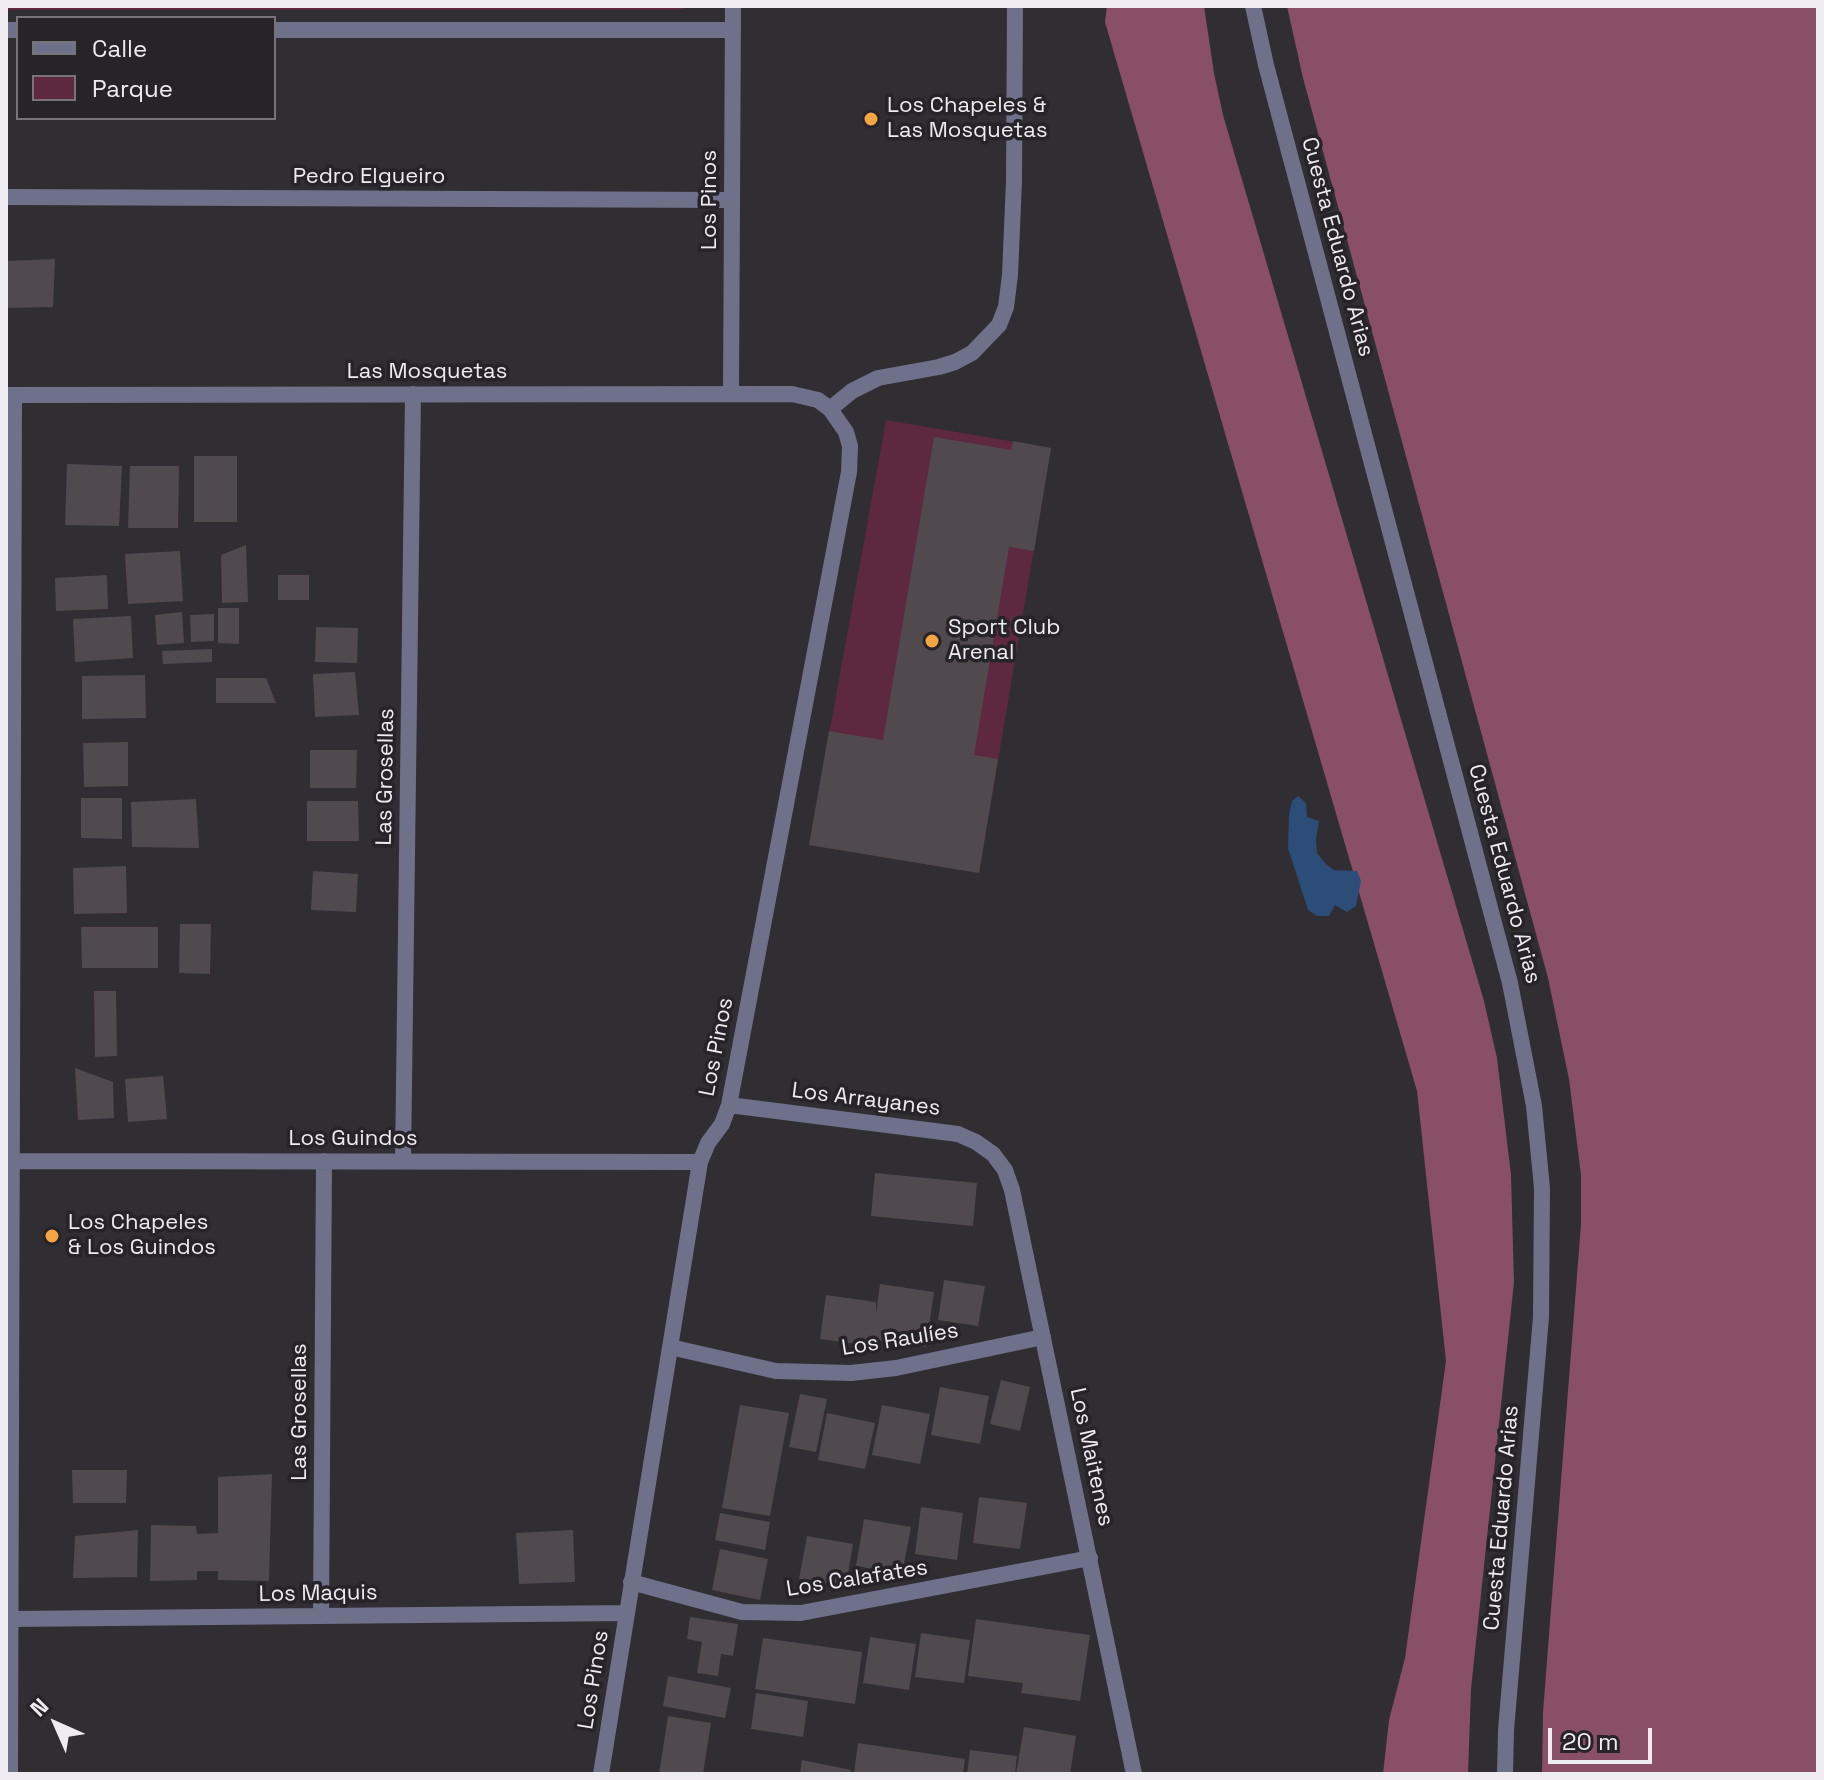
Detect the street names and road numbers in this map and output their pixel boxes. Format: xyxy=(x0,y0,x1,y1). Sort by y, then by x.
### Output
street label: Cuesta Eduardo Arias xyxy=(1295,134,1379,360)
street label: Los Pinos xyxy=(697,150,723,250)
street label: Pedro Elgueiro xyxy=(293,164,445,190)
street label: Las Mosquetas xyxy=(347,359,507,385)
street label: Las Grosellas xyxy=(372,708,400,846)
street label: Cuesta Eduardo Arias xyxy=(1462,761,1546,987)
street label: Los Pinos xyxy=(694,995,740,1099)
street label: Los Arrayanes xyxy=(790,1078,942,1122)
street label: Los Guindos xyxy=(289,1126,417,1152)
street label: Los Raulíes xyxy=(840,1318,960,1362)
street label: Las Grosellas xyxy=(287,1343,313,1481)
street label: Los Maitenes xyxy=(1063,1385,1119,1529)
street label: Cuesta Eduardo Arias xyxy=(1479,1404,1525,1632)
street label: Los Calafates xyxy=(784,1555,930,1603)
street label: Los Maquis xyxy=(258,1580,378,1608)
street label: Los Pinos xyxy=(573,1629,615,1731)

